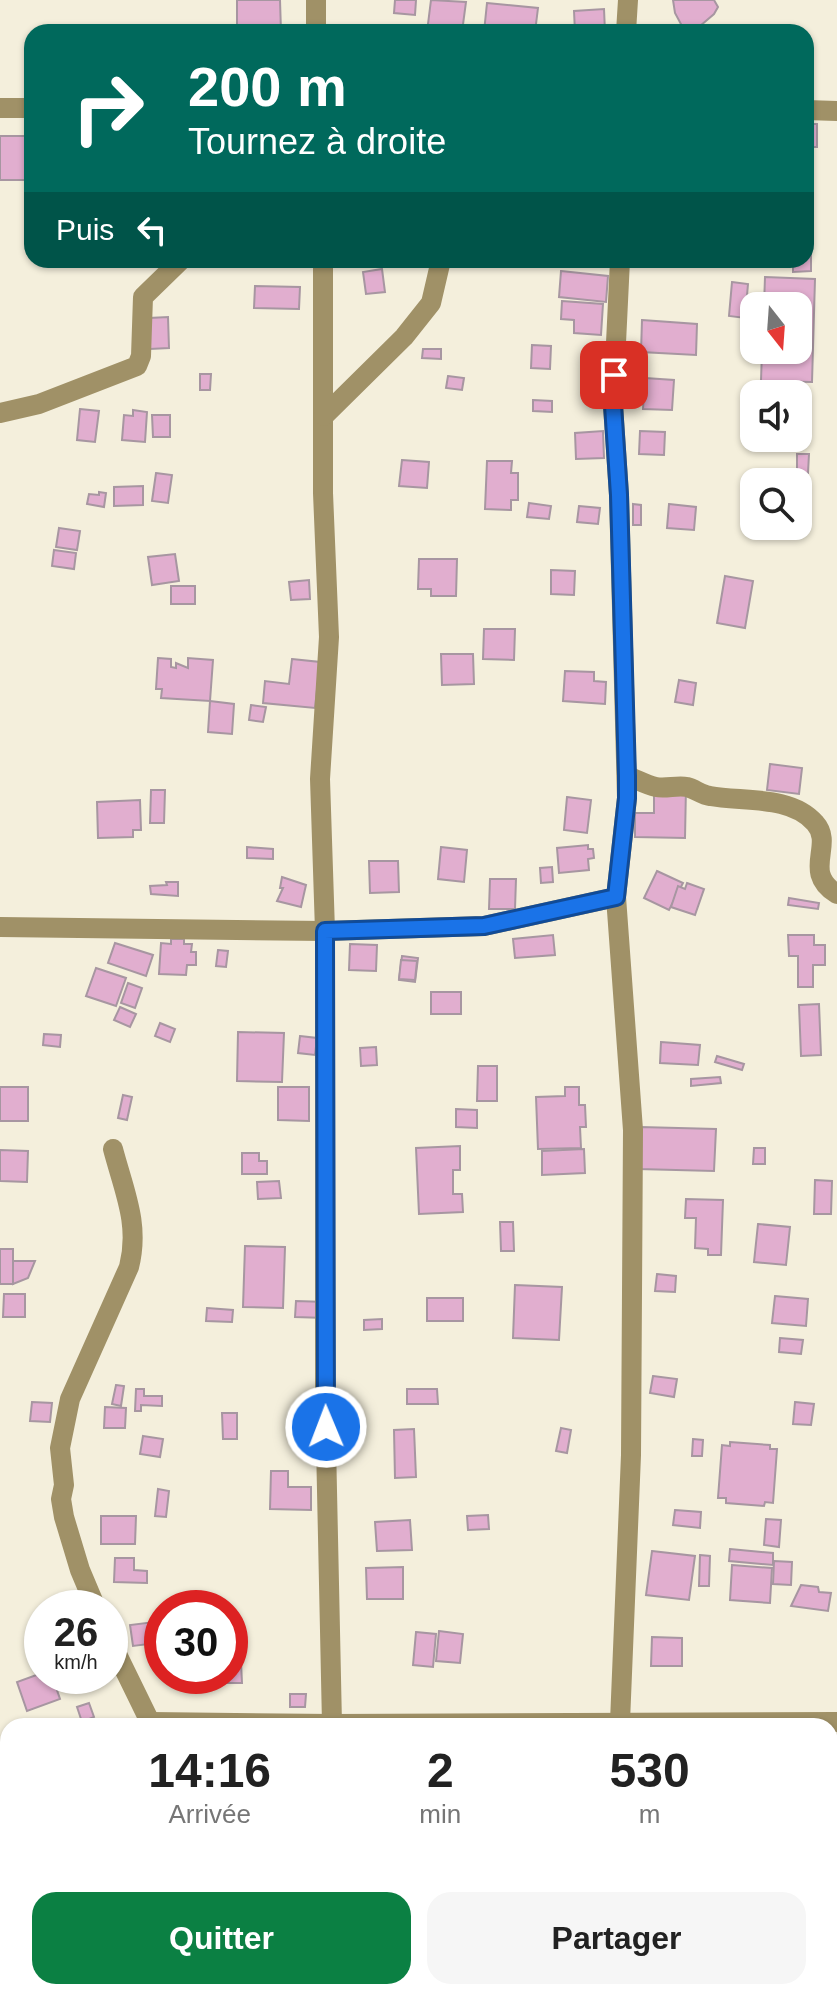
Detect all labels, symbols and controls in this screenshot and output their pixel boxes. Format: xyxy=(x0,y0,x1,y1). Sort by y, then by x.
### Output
text: 200 m xyxy=(188,55,347,118)
icon: right xyxy=(56,56,160,160)
text: Tournez à droite xyxy=(188,121,446,162)
icon: left xyxy=(130,208,174,252)
text: Puis xyxy=(56,213,114,246)
north arrow xyxy=(740,292,812,364)
map controls xyxy=(740,292,812,540)
pin xyxy=(580,341,648,409)
icon: arrive xyxy=(592,353,636,397)
button: sound xyxy=(740,380,812,452)
button: search xyxy=(740,468,812,540)
position arrow xyxy=(284,1385,368,1469)
speed limit sign: 30 xyxy=(144,1590,248,1694)
text: 26 xyxy=(54,1610,98,1654)
text: km/h xyxy=(54,1651,98,1673)
text: 14:16 xyxy=(148,1744,271,1797)
text: 2 xyxy=(427,1744,454,1797)
text: 530 xyxy=(610,1744,690,1797)
text: Arrivée xyxy=(169,1799,251,1829)
text: min xyxy=(419,1799,461,1829)
text: m xyxy=(639,1799,660,1829)
button: Quitter xyxy=(32,1892,411,1984)
button: Partager xyxy=(427,1892,806,1984)

